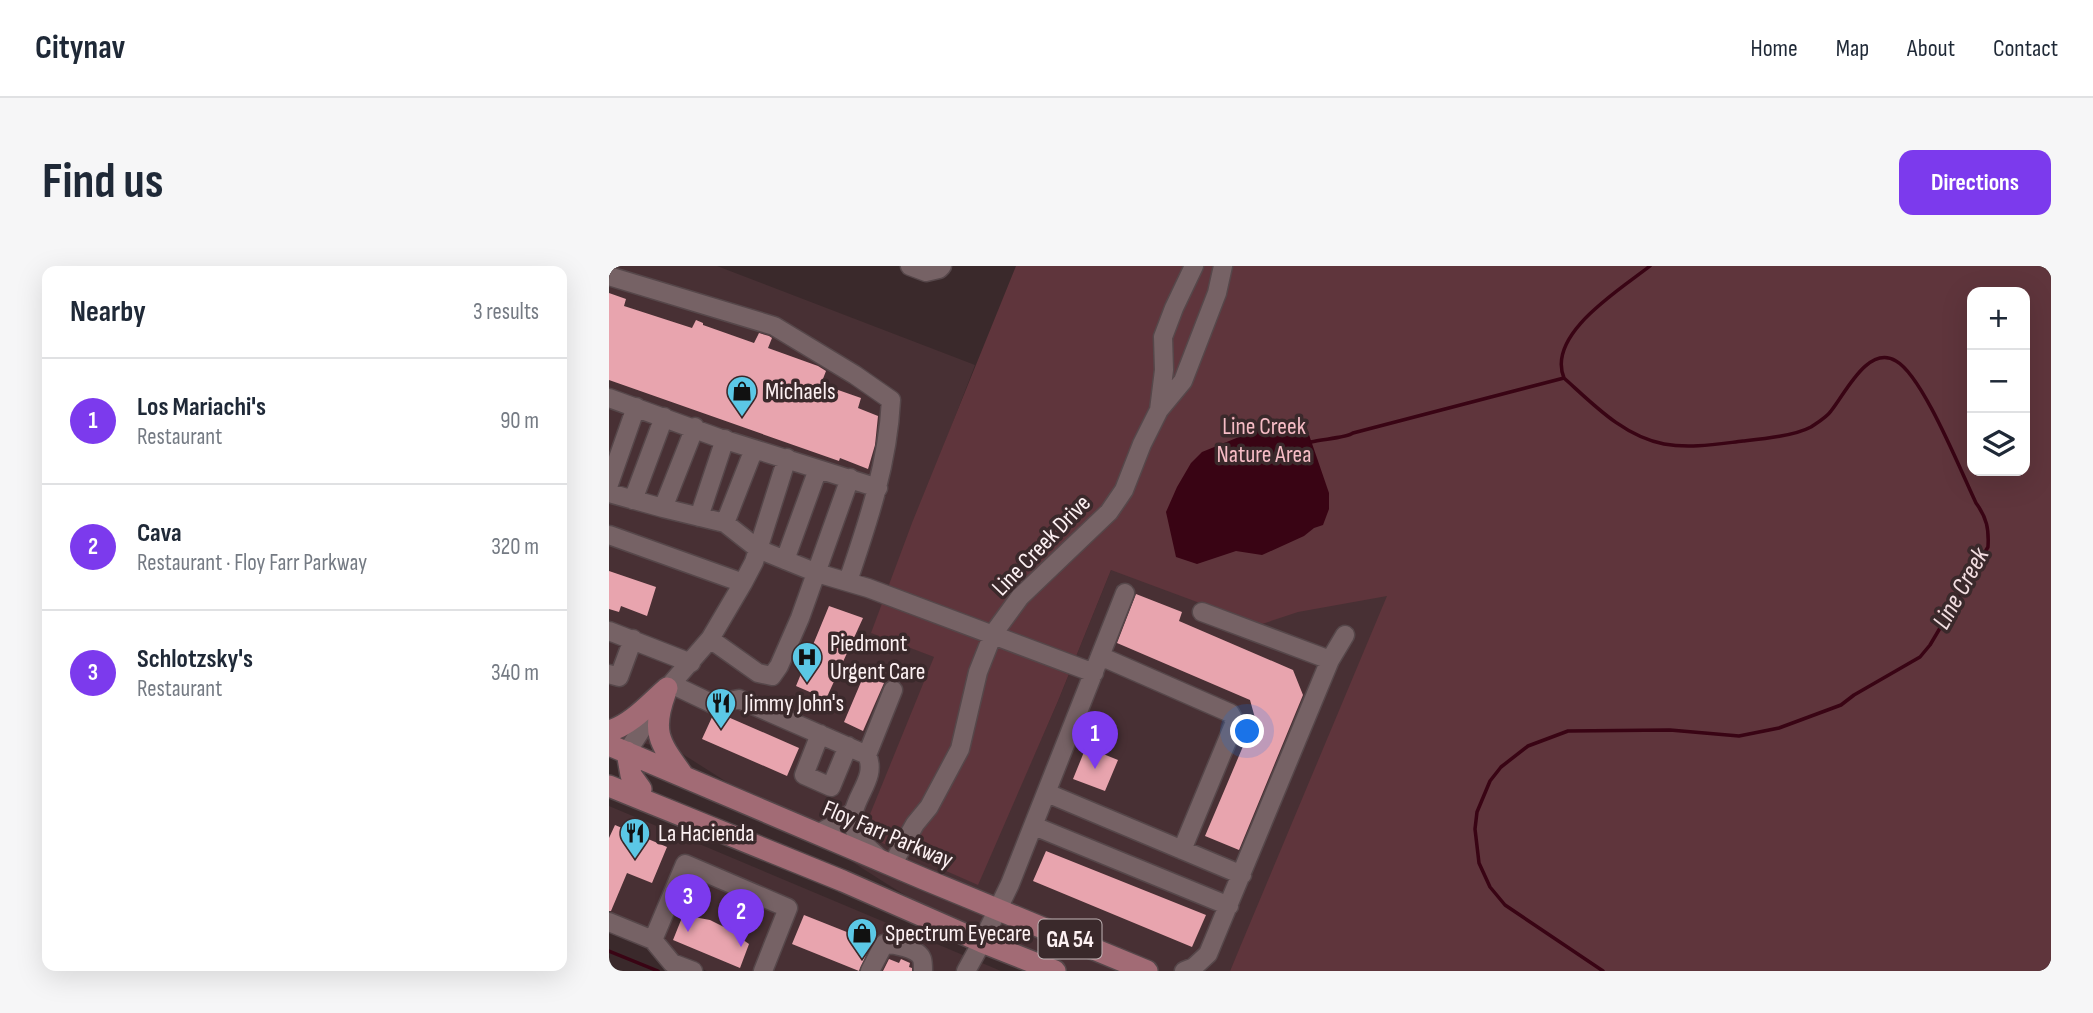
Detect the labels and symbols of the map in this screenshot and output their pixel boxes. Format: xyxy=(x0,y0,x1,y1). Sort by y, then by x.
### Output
shop icon: Michaels xyxy=(725,374,759,418)
place label: Michaels xyxy=(765,377,836,406)
park label: Line Creek Nature Area xyxy=(1217,412,1311,469)
street label: Line Creek Drive xyxy=(986,489,1097,602)
water label: Line Creek xyxy=(1926,541,1997,635)
place label: Piedmont Urgent Care xyxy=(830,629,925,686)
hospital icon: Piedmont Urgent Care xyxy=(790,640,824,684)
restaurant icon: Jimmy John's xyxy=(704,686,738,730)
place label: Jimmy John's xyxy=(743,689,844,718)
pin: 1 xyxy=(1072,711,1118,769)
your location xyxy=(1230,714,1264,748)
street label: Floy Farr Parkway xyxy=(818,794,957,875)
restaurant icon: La Hacienda xyxy=(618,816,652,860)
place label: La Hacienda xyxy=(658,819,755,848)
pin: 3 xyxy=(665,874,711,932)
pin: 2 xyxy=(718,889,764,947)
shop icon: Spectrum Eyecare xyxy=(845,916,879,960)
place label: Spectrum Eyecare xyxy=(885,919,1031,948)
road number: GA 54 xyxy=(1039,919,1101,958)

